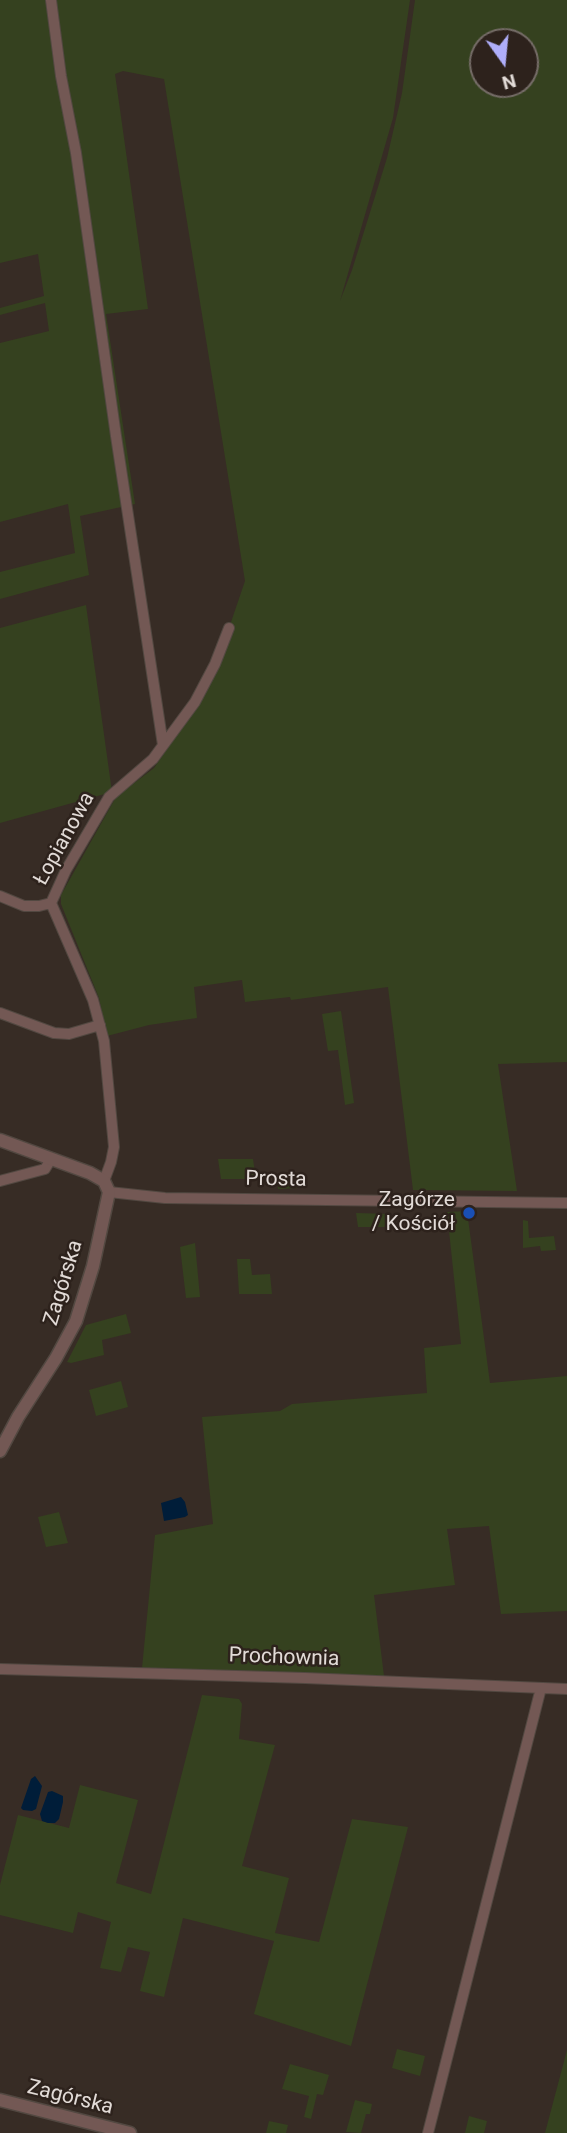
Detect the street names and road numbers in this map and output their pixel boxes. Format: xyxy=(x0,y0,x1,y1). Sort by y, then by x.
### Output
street label: Łopianowa xyxy=(29,788,101,890)
street label: Prosta xyxy=(245,1167,307,1193)
street label: Zagórska xyxy=(39,1237,89,1329)
street label: Prochownia xyxy=(228,1643,340,1673)
street label: Zagórska xyxy=(24,2075,116,2121)

